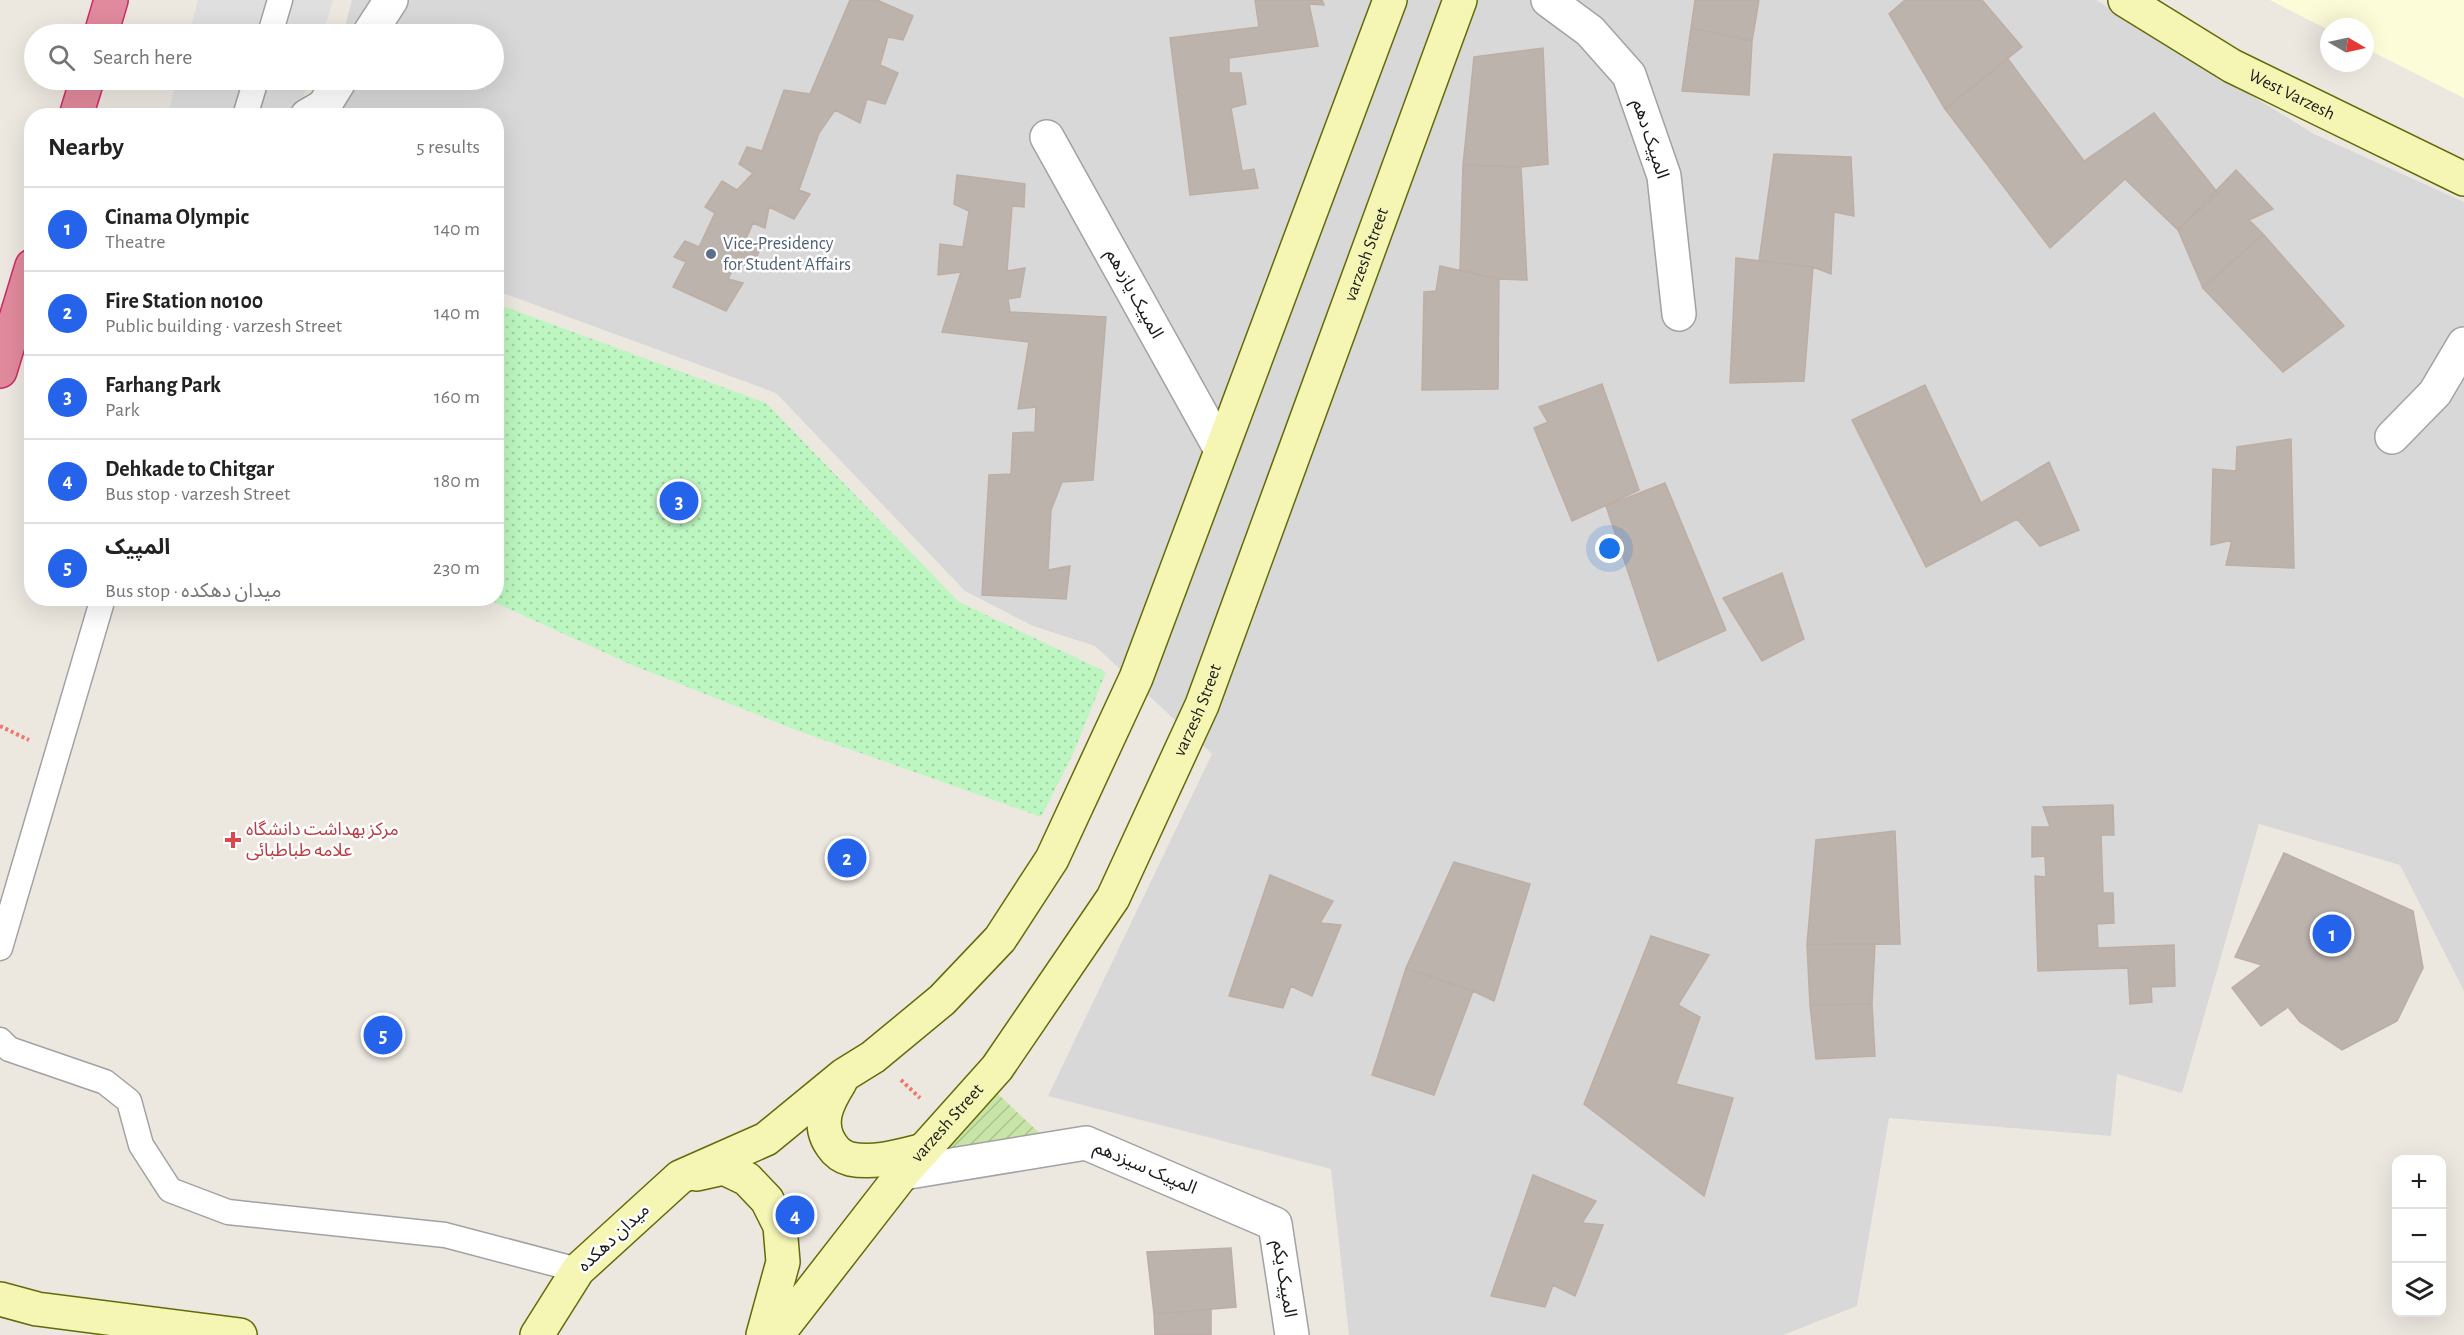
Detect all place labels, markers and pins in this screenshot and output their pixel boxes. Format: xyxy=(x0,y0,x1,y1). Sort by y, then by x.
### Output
place label: Vice-Presidency for Student Affairs xyxy=(723,235,851,274)
marker: Vice-Presidency for Student Affairs xyxy=(704,247,718,261)
pin: 3 xyxy=(660,478,698,524)
place label: مرکز بهداشت دانشگاه علامه طباطبائی xyxy=(246,820,399,861)
marker: مرکز بهداشت دانشگاه علامه طباطبائی xyxy=(224,831,242,849)
pin: 2 xyxy=(828,836,866,880)
pin: 1 xyxy=(2312,912,2352,956)
pin: 5 xyxy=(364,1012,403,1058)
pin: 4 xyxy=(776,1192,814,1238)

